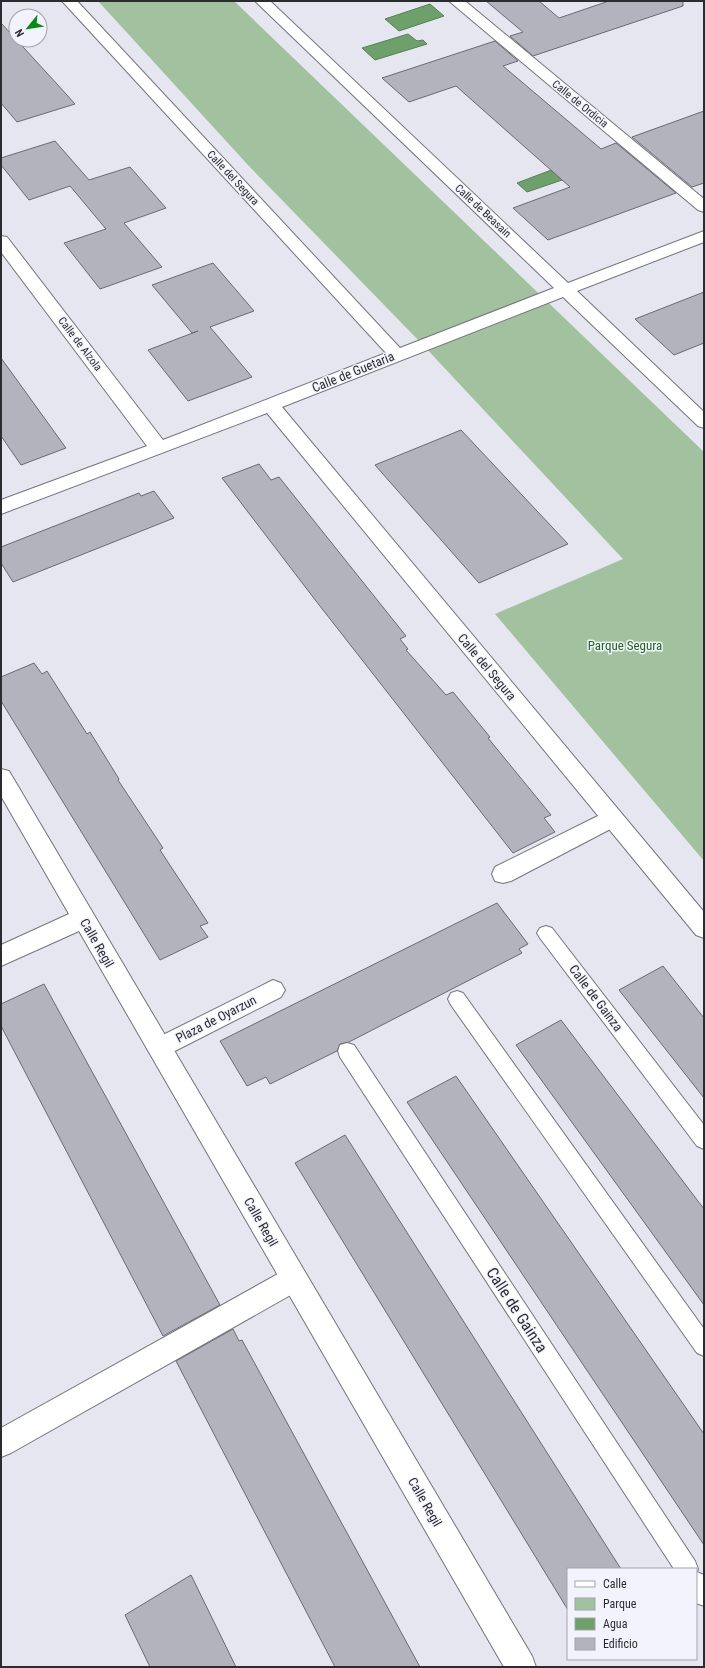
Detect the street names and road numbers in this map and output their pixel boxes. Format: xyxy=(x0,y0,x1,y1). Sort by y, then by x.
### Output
street label: Calle de Ordicia xyxy=(549,78,611,130)
street label: Calle del Segura xyxy=(204,148,262,208)
street label: Calle de Beasain xyxy=(452,182,514,240)
street label: Calle de Alzola xyxy=(55,314,105,374)
street label: Calle de Guetaria xyxy=(310,349,396,395)
street label: Calle del Segura xyxy=(455,631,519,703)
street label: Calle Regil xyxy=(77,916,117,970)
street label: Calle de Gainza xyxy=(566,962,626,1034)
street label: Plaza de Oyarzun xyxy=(173,992,259,1046)
street label: Calle Regil xyxy=(241,1195,281,1249)
street label: Calle de Gainza xyxy=(482,1264,552,1356)
street label: Calle Regil xyxy=(405,1475,445,1529)

